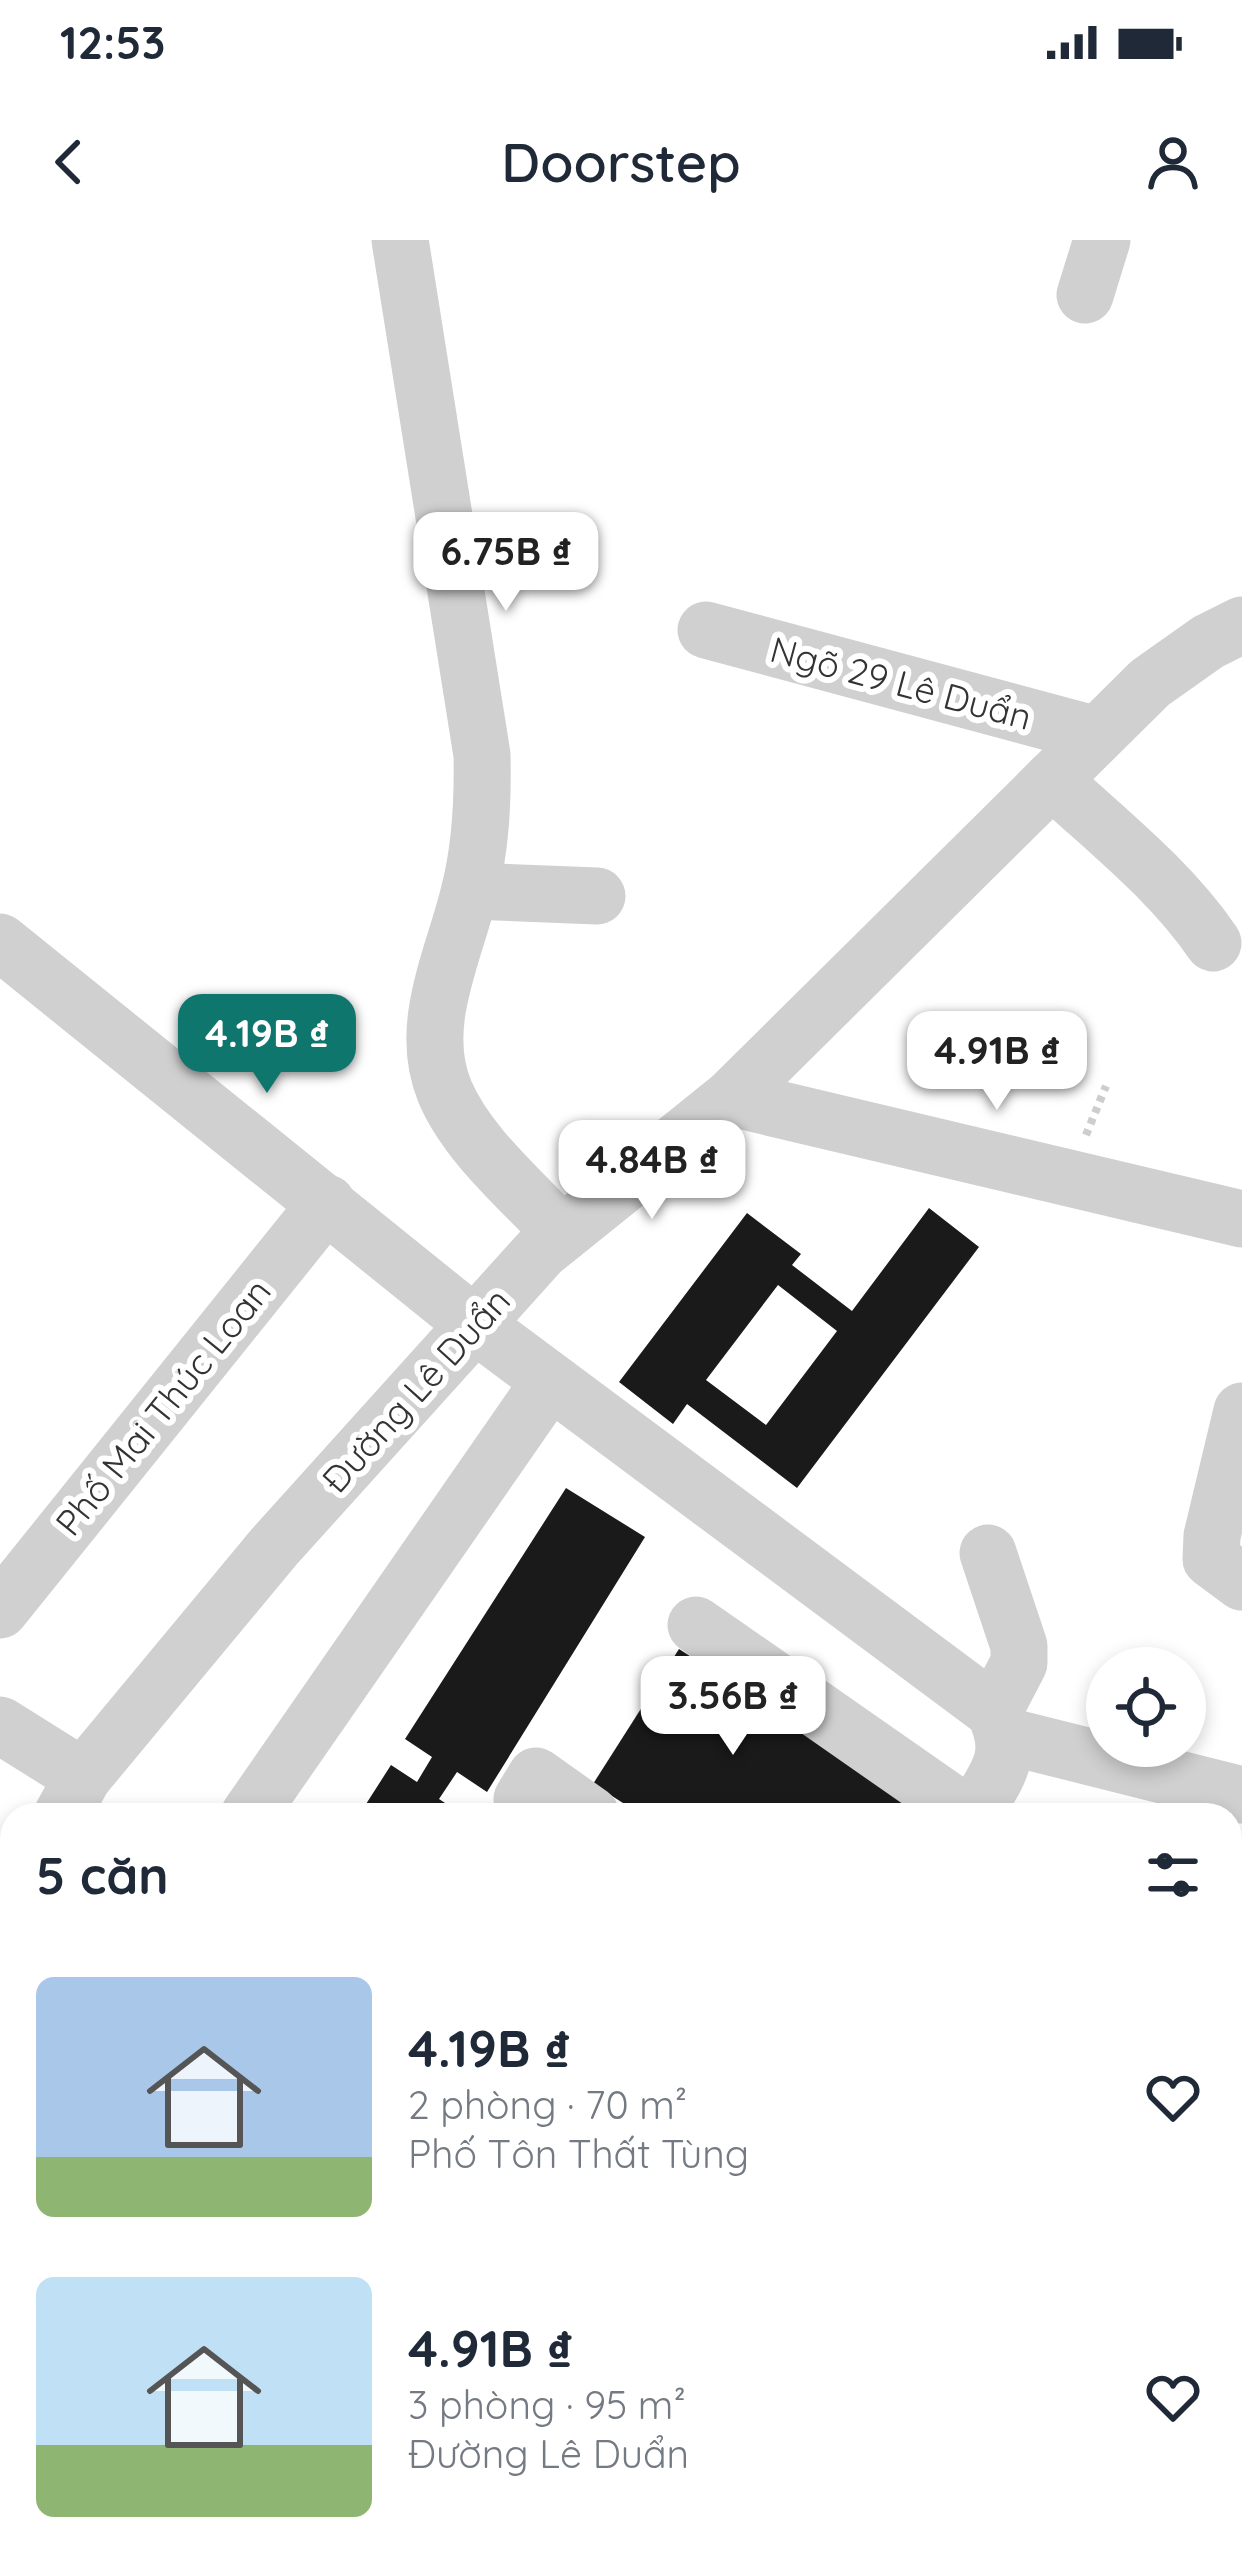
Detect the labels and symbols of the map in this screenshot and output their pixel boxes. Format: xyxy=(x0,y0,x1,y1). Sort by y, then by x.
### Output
pin: 6.75B ₫ xyxy=(395,512,617,614)
street label: Ngõ 29 Lê Duẩn xyxy=(766,626,1037,739)
pin: 4.19B ₫ xyxy=(156,994,378,1096)
pin: 4.91B ₫ xyxy=(886,1011,1108,1113)
pin: 4.84B ₫ xyxy=(541,1120,763,1222)
street label: Phố Mai Thúc Loan xyxy=(45,1269,280,1544)
street label: Đường Lê Duẩn xyxy=(312,1278,519,1501)
pin: 3.56B ₫ xyxy=(622,1656,844,1758)

